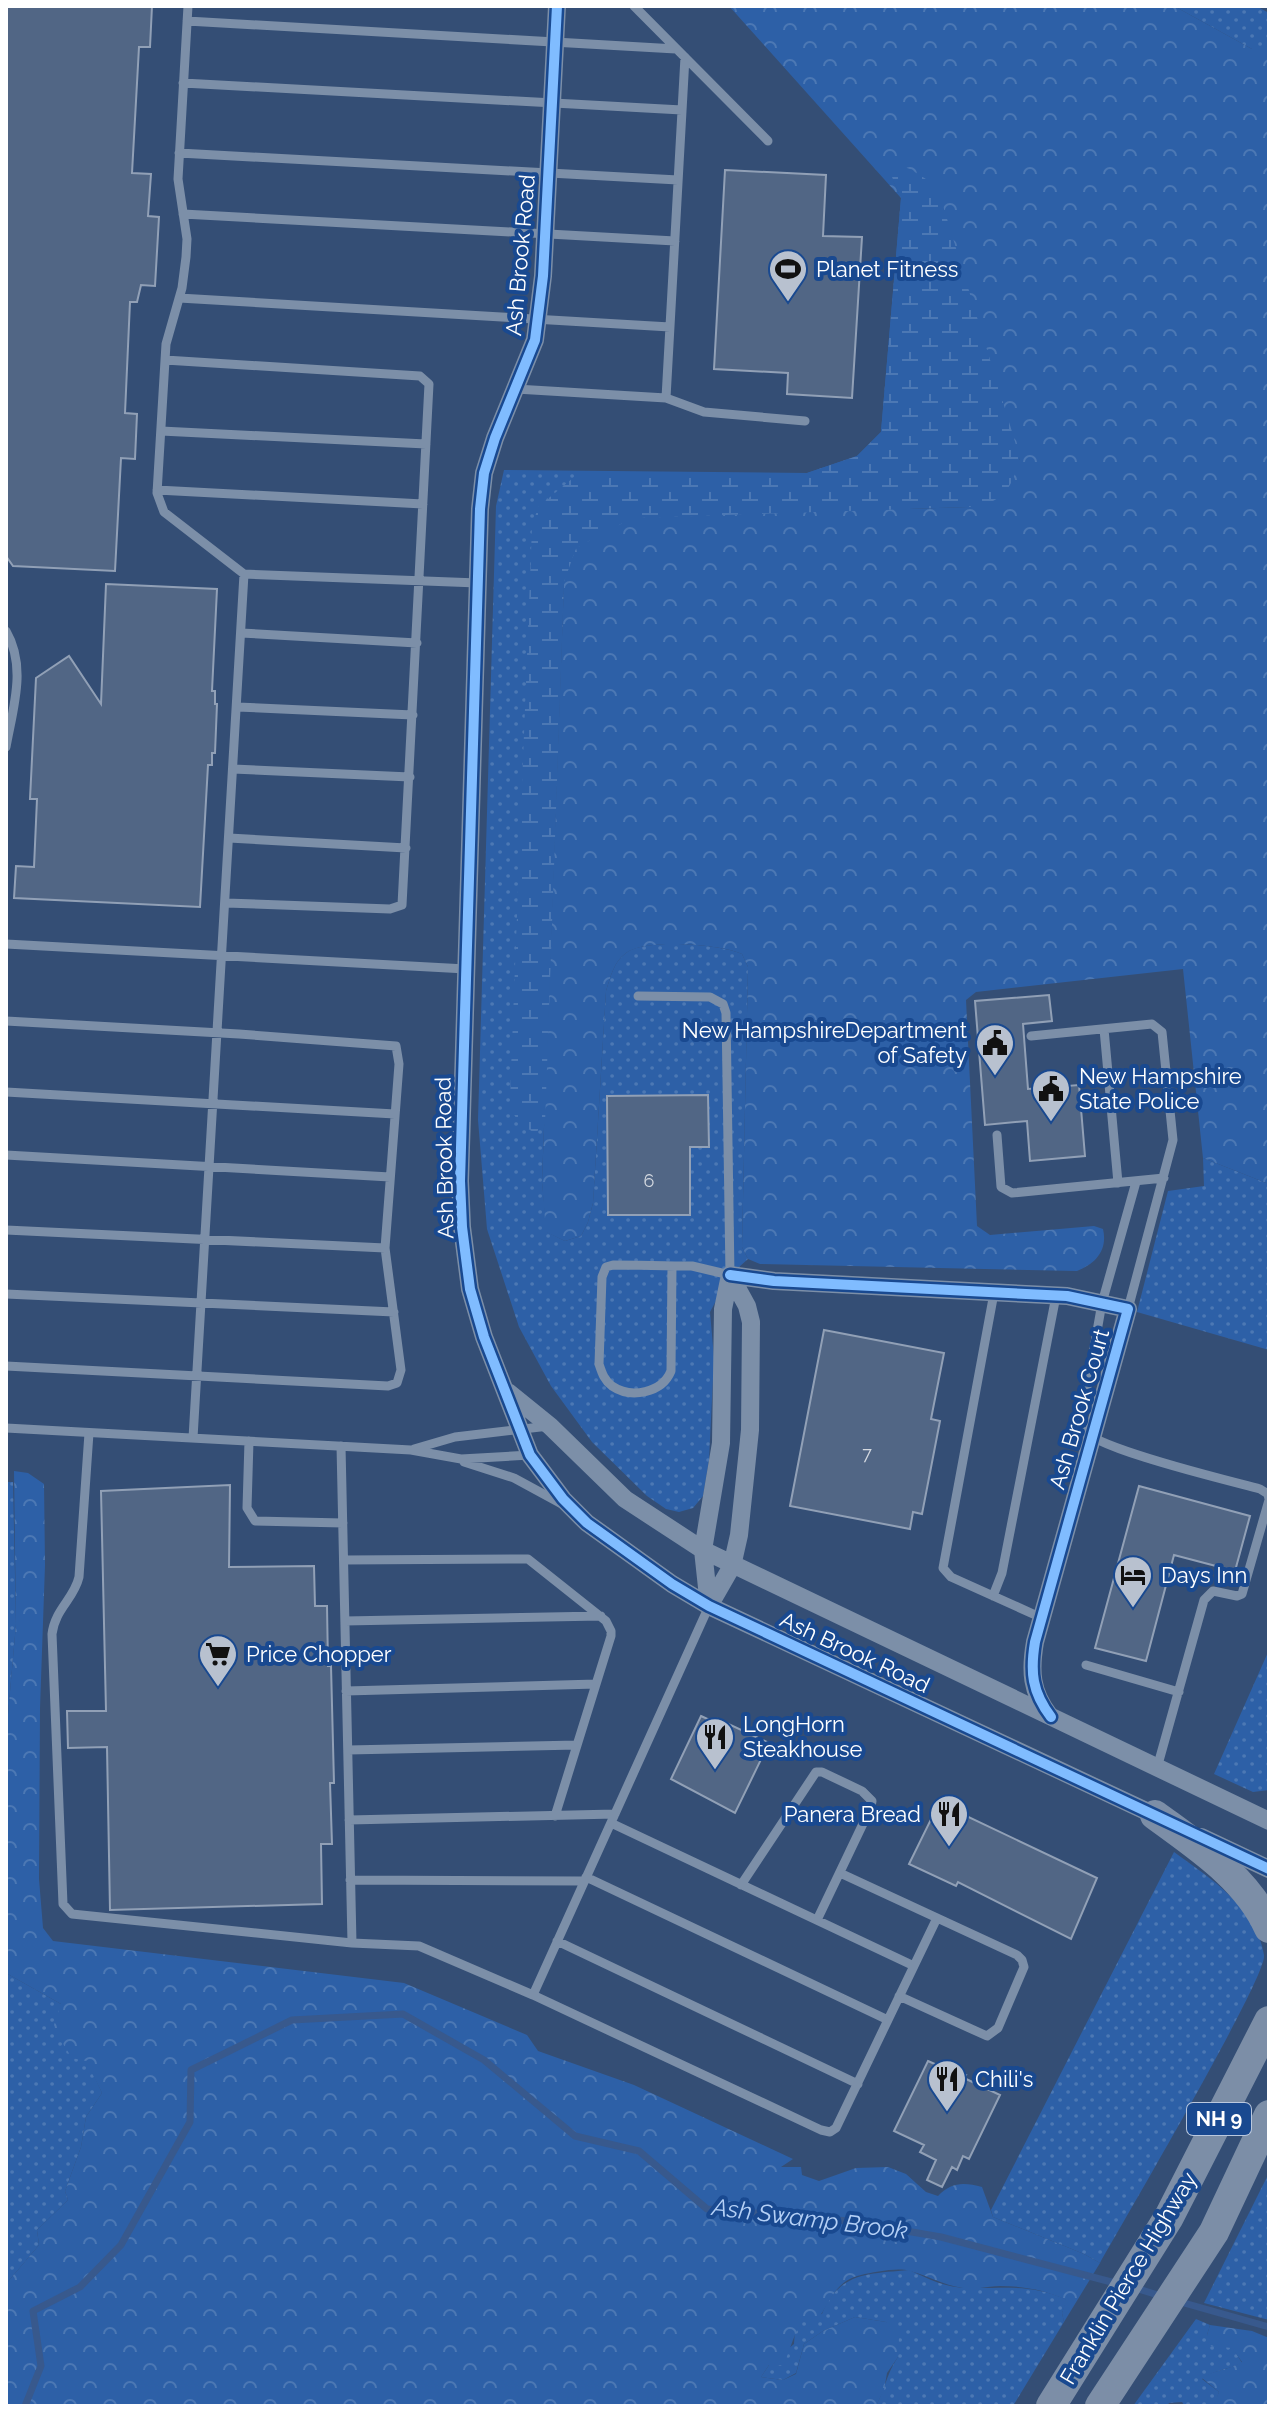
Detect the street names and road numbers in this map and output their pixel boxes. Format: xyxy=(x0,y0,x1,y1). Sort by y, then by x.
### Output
street label: Ash Brook Road xyxy=(500,173,540,337)
street label: Ash Brook Road xyxy=(430,1077,458,1239)
street label: Ash Brook Court xyxy=(1044,1325,1114,1492)
street label: Ash Brook Road xyxy=(776,1606,934,1698)
road number: NH 9 xyxy=(1187,2103,1251,2135)
street label: Franklin Pierce Highway xyxy=(1054,2167,1202,2389)

